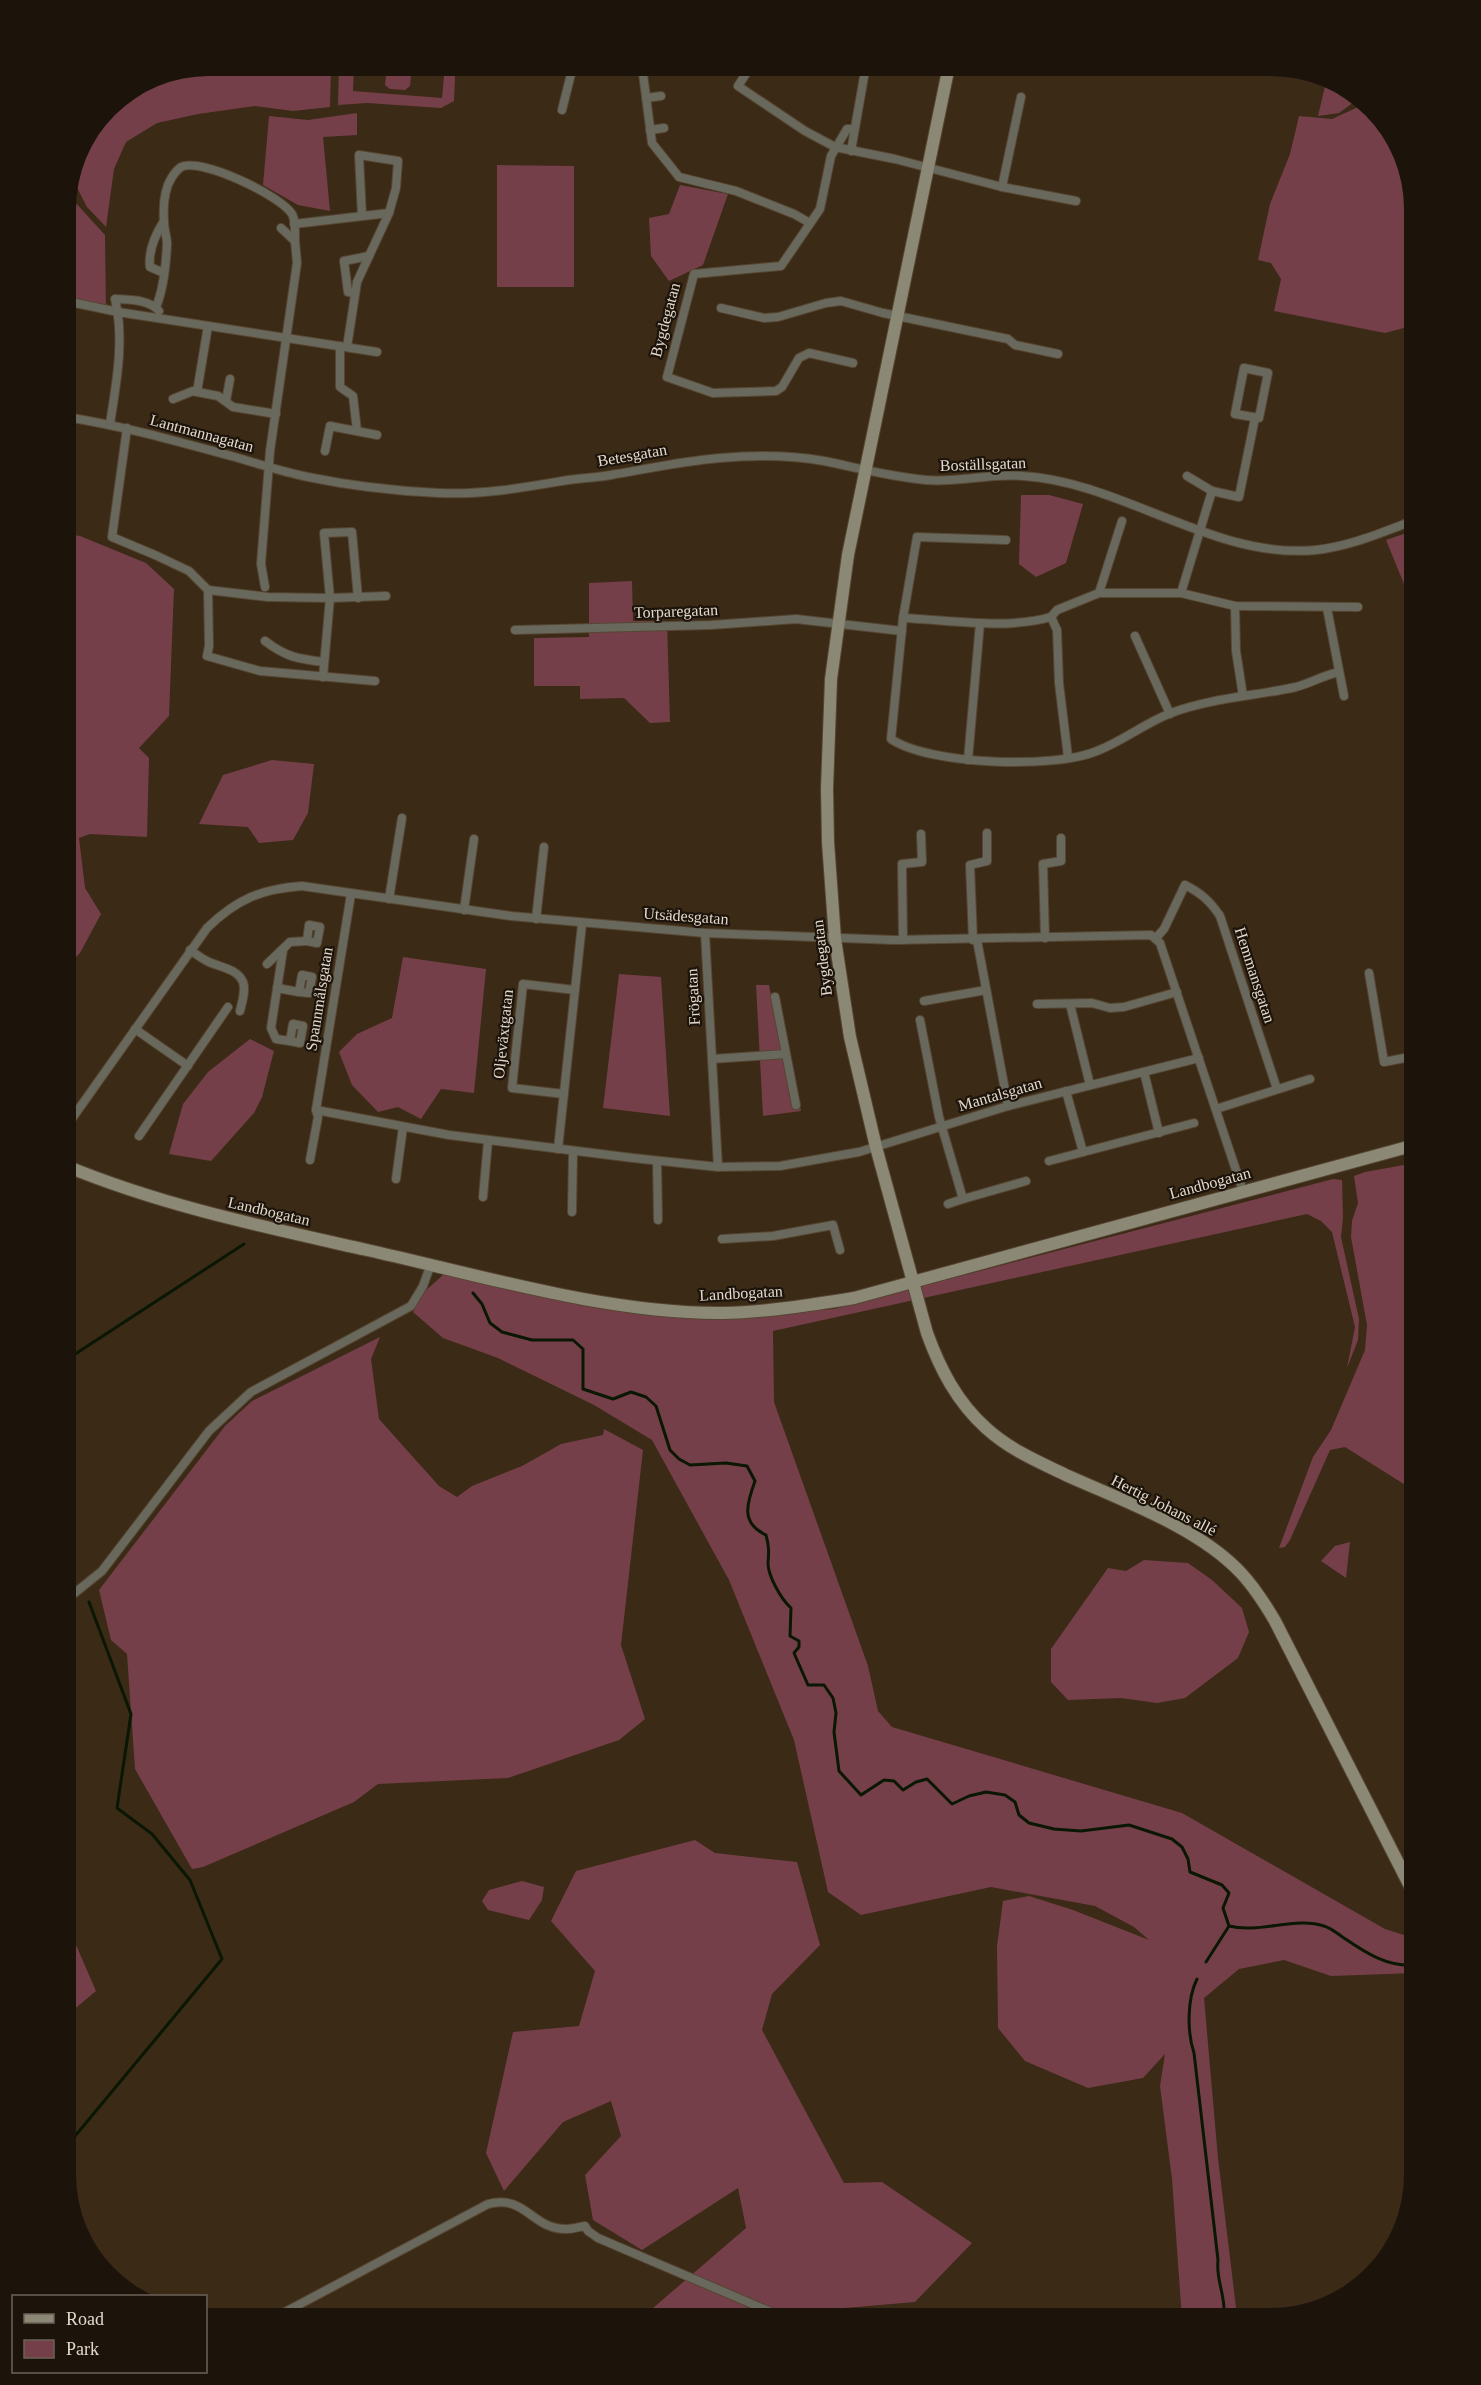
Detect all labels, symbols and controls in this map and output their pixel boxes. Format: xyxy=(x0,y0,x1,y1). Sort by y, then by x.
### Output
street label: Bygdegatan xyxy=(647,281,684,359)
street label: Lantmannagatan xyxy=(148,411,256,456)
street label: Betesgatan xyxy=(596,441,668,470)
street label: Boställsgatan xyxy=(940,454,1026,475)
street label: Torparegatan xyxy=(634,601,718,622)
street label: Utsädesgatan xyxy=(643,905,729,928)
street label: Bygdegatan xyxy=(809,919,836,997)
street label: Hemmansgatan xyxy=(1231,925,1278,1025)
street label: Spannmålsgatan xyxy=(302,946,337,1052)
street label: Frögatan xyxy=(683,968,704,1026)
street label: Oljeväxtgatan xyxy=(490,988,517,1080)
street label: Mantalsgatan xyxy=(956,1074,1044,1115)
street label: Landbogatan xyxy=(1167,1164,1253,1203)
street label: Landbogatan xyxy=(226,1193,312,1230)
street label: Landbogatan xyxy=(699,1282,783,1305)
street label: Hertig Johans allé xyxy=(1108,1471,1219,1540)
legend xyxy=(12,2295,207,2373)
text: Road xyxy=(66,2309,104,2329)
text: Park xyxy=(66,2339,99,2359)

